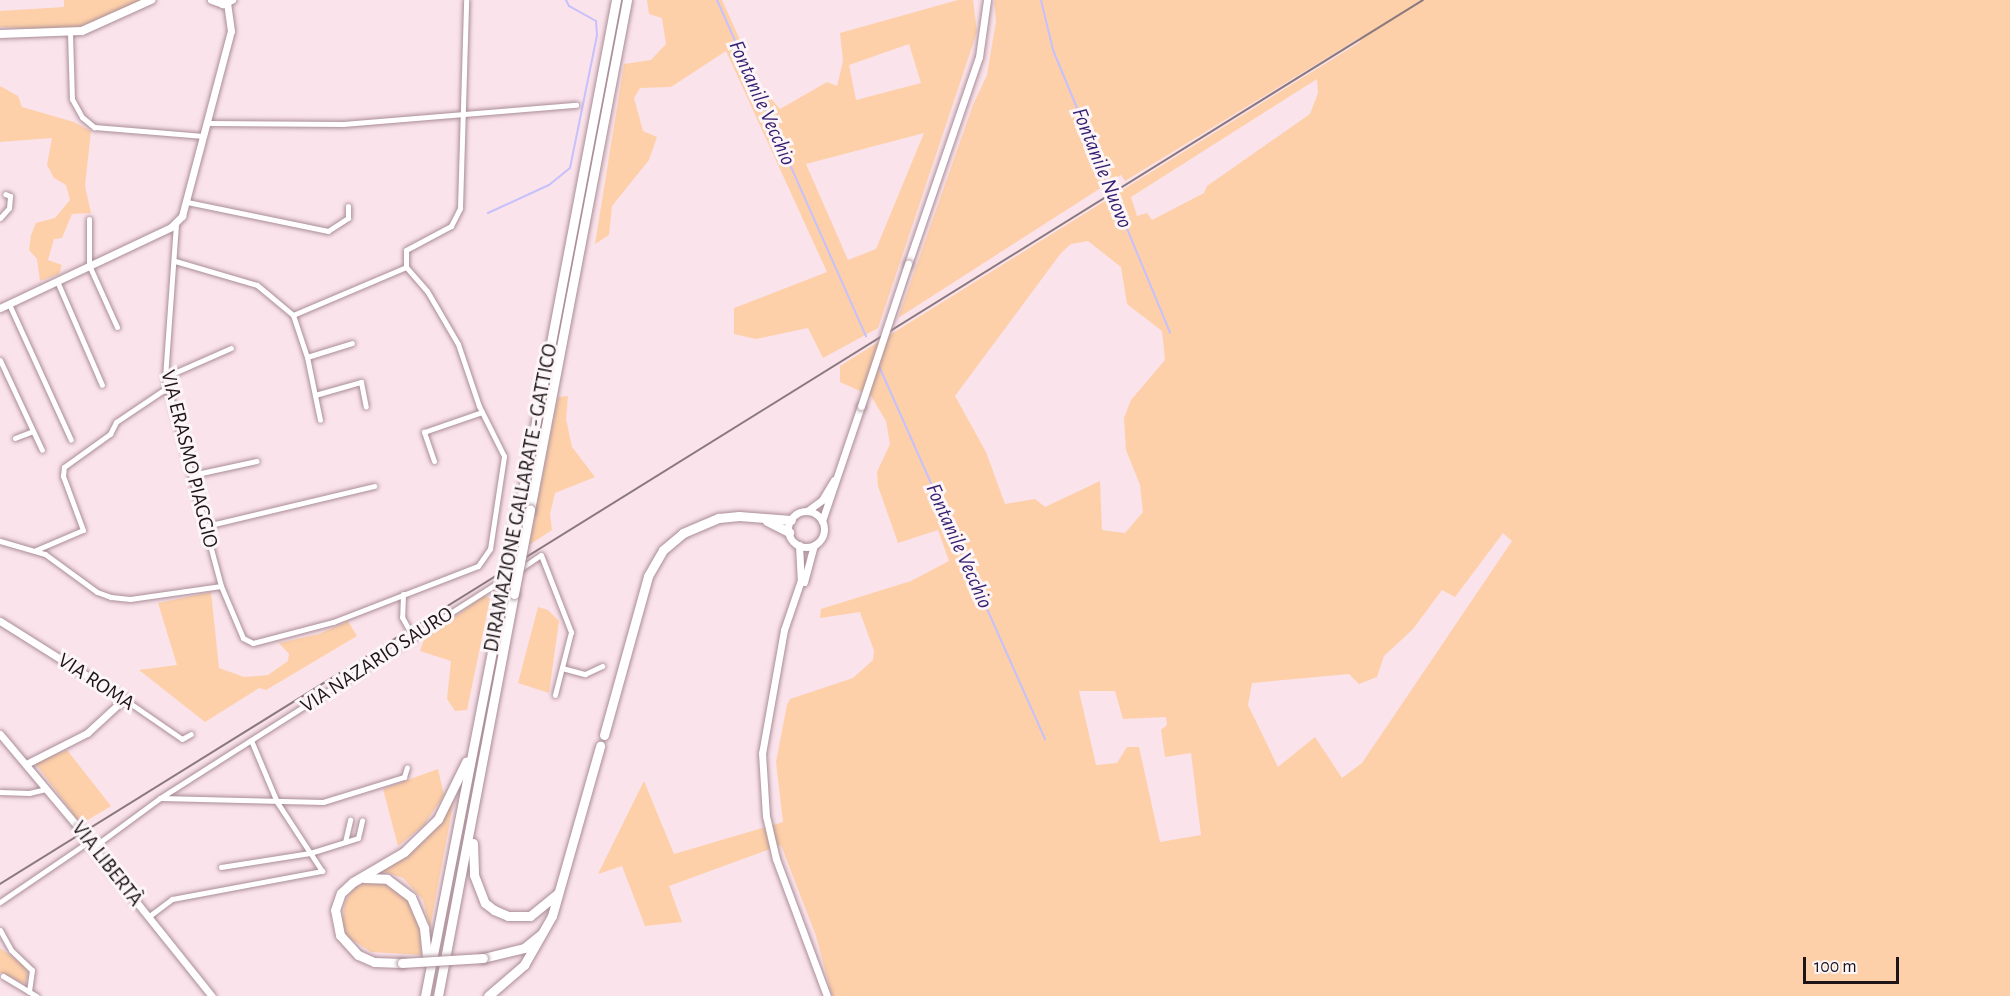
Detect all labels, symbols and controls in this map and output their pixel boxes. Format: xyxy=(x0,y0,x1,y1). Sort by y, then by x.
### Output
water label: Fontanile Vecchio xyxy=(723,36,801,170)
water label: Fontanile Nuovo xyxy=(1066,104,1138,232)
street label: DIRAMAZIONE GALLARATE - GATTICO xyxy=(479,342,563,654)
street label: VIA ERASMO PIAGGIO xyxy=(155,367,223,551)
water label: Fontanile Vecchio xyxy=(920,479,998,613)
street label: VIA NAZARIO SAURO xyxy=(296,601,458,719)
street label: VIA ROMA xyxy=(53,648,139,716)
street label: VIA LIBERTÀ xyxy=(66,816,148,912)
scale bar xyxy=(1806,945,1902,983)
text: 100 m xyxy=(1814,958,1857,976)

